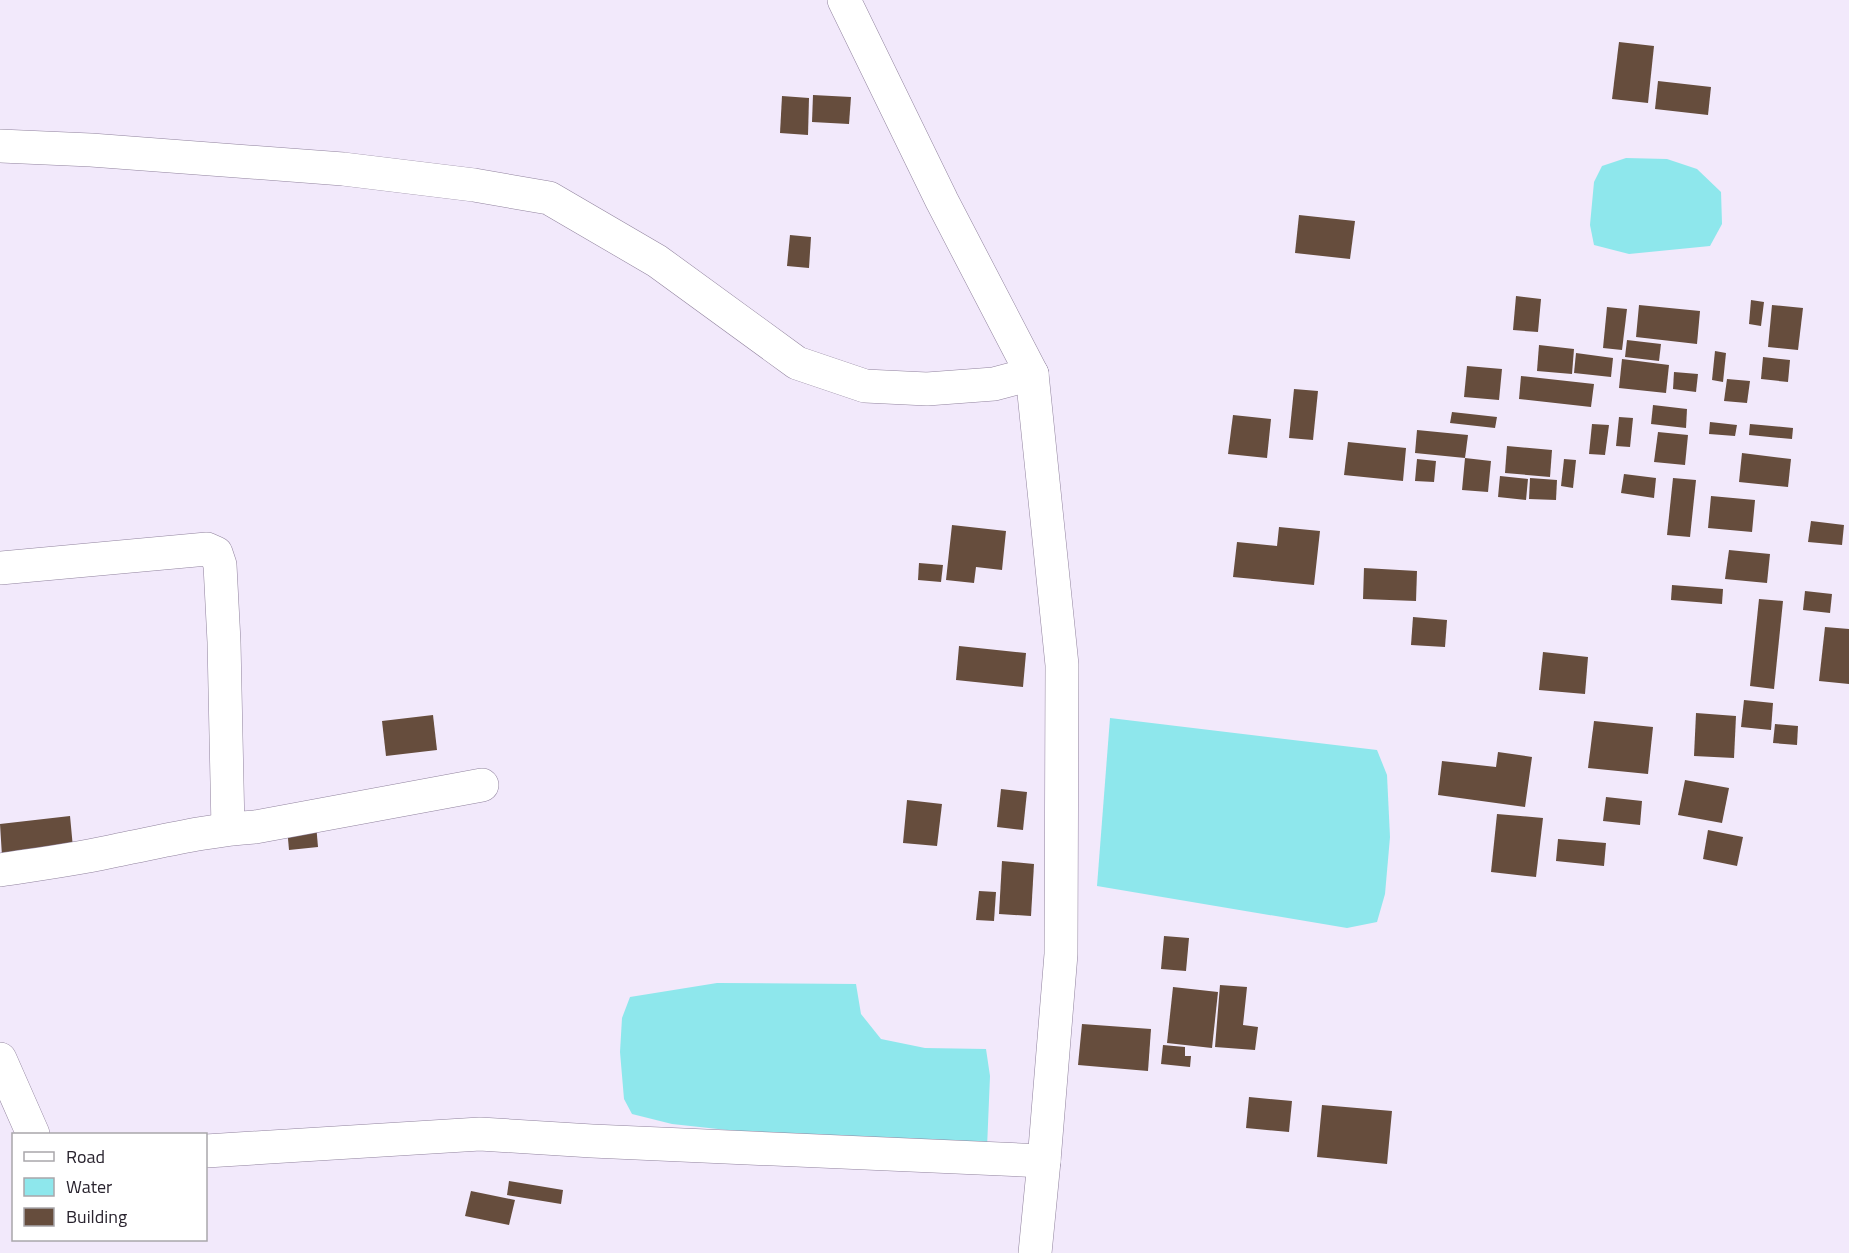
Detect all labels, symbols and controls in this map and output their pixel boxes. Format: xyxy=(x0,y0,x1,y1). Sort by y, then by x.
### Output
legend xyxy=(12,1133,207,1241)
text: Road xyxy=(66,1143,105,1170)
text: Water xyxy=(66,1173,112,1200)
text: Building xyxy=(66,1203,127,1230)

